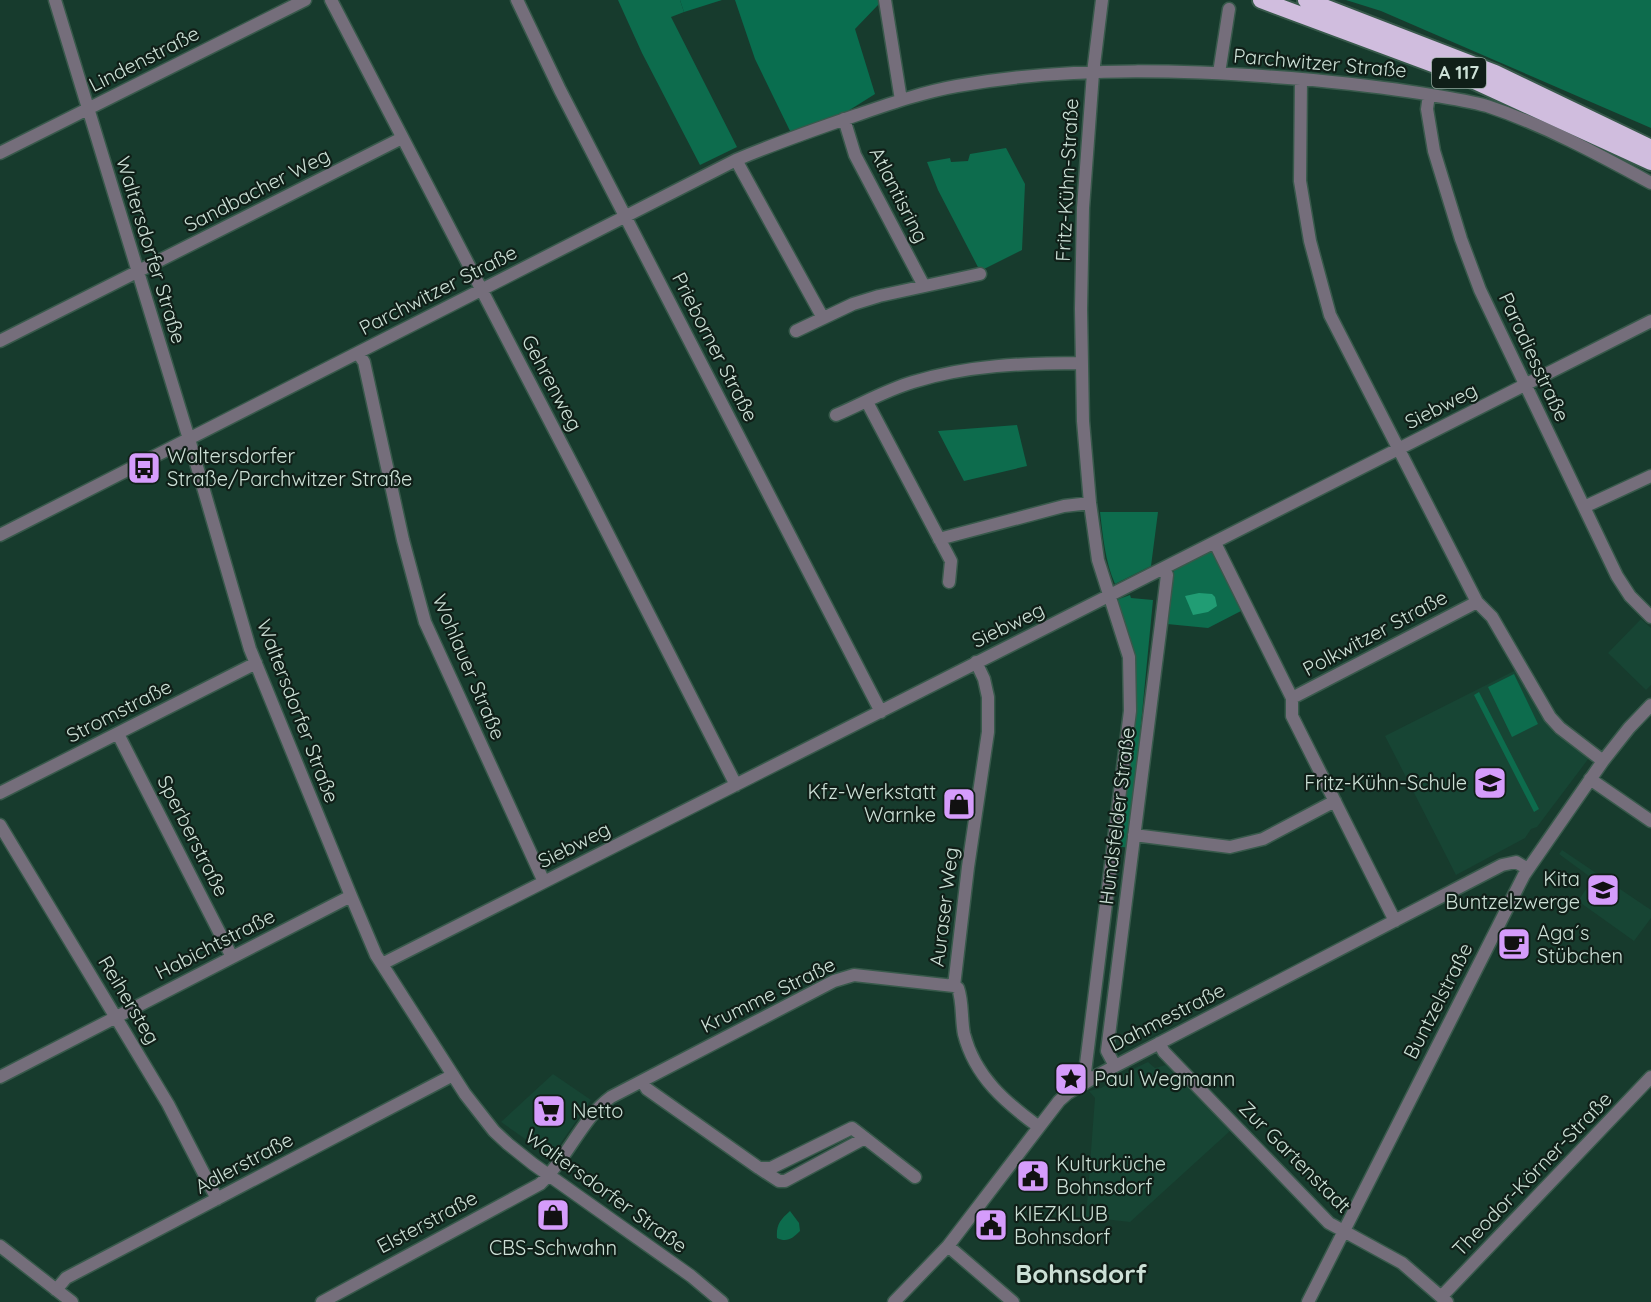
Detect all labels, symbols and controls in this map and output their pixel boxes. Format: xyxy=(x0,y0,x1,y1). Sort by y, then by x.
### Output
street label: Lindenstraße xyxy=(84,20,203,97)
street label: Parchwitzer Straße xyxy=(1232,42,1408,83)
road number: A 117 xyxy=(1432,58,1486,88)
street label: Fritz-Kühn-Straße xyxy=(1050,98,1083,262)
street label: Sandbacher Weg xyxy=(180,142,334,237)
street label: Atlantisring xyxy=(865,143,934,247)
street label: Waltersdorfer Straße xyxy=(111,153,192,347)
street label: Parchwitzer Straße xyxy=(355,239,521,340)
street label: Prieborner Straße xyxy=(667,268,764,426)
street label: Paradiesstraße xyxy=(1494,288,1575,425)
street label: Gehrenweg xyxy=(517,330,588,435)
street label: Siebweg xyxy=(1400,377,1481,434)
place label: Waltersdorfer Straße/Parchwitzer Straße xyxy=(167,443,412,491)
bus stop icon: Waltersdorfer Straße/Parchwitzer Straße xyxy=(126,450,162,486)
street label: Polkwitzer Straße xyxy=(1298,584,1451,681)
street label: Wohlauer Straße xyxy=(428,590,511,743)
street label: Siebweg xyxy=(967,596,1048,653)
street label: Waltersdorfer Straße xyxy=(252,615,345,806)
street label: Stromstraße xyxy=(62,673,176,748)
street label: Hundsfelder Straße xyxy=(1093,726,1140,906)
school or university icon: Fritz-Kühn-Schule xyxy=(1472,765,1508,801)
place label: Fritz-Kühn-Schule xyxy=(1304,770,1467,795)
street label: Sperberstraße xyxy=(152,771,235,901)
place label: Kfz-Werkstatt Warnke xyxy=(807,779,936,827)
shop icon: Kfz-Werkstatt Warnke xyxy=(941,786,977,822)
street label: Siebweg xyxy=(533,816,614,873)
street label: Auraser Weg xyxy=(924,846,963,968)
place label: Kita Buntzelzwerge xyxy=(1445,866,1580,914)
school or university icon: Kita Buntzelzwerge xyxy=(1585,872,1621,908)
street label: Habichtstraße xyxy=(151,903,279,984)
place label: Aga´s Stübchen xyxy=(1537,920,1623,968)
cafe icon: Aga´s Stübchen xyxy=(1496,926,1532,962)
street label: Buntzelstraße xyxy=(1398,938,1478,1063)
street label: Reihersteg xyxy=(93,951,166,1049)
street label: Krumme Straße xyxy=(696,951,839,1038)
street label: Dahmestraße xyxy=(1105,977,1229,1056)
place icon: Paul Wegmann xyxy=(1053,1061,1089,1097)
place label: Paul Wegmann xyxy=(1094,1066,1235,1091)
street label: Theodor-Körner-Straße xyxy=(1447,1086,1617,1261)
supermarket icon: Netto xyxy=(531,1093,567,1129)
street label: Zur Gartenstadt xyxy=(1234,1095,1357,1218)
place label: Netto xyxy=(572,1098,623,1123)
street label: Waltersdorfer Straße xyxy=(520,1123,692,1258)
street label: Adlerstraße xyxy=(190,1126,297,1199)
place label: Kulturküche Bohnsdorf xyxy=(1056,1151,1166,1199)
public building icon: Kulturküche Bohnsdorf xyxy=(1015,1158,1051,1194)
street label: Elsterstraße xyxy=(372,1185,481,1258)
shop icon: CBS-Schwahn xyxy=(535,1197,571,1233)
place label: KIEZKLUB Bohnsdorf xyxy=(1014,1201,1110,1249)
public building icon: KIEZKLUB Bohnsdorf xyxy=(973,1207,1009,1243)
place label: CBS-Schwahn xyxy=(489,1235,617,1260)
district label: Bohnsdorf xyxy=(1015,1257,1147,1290)

